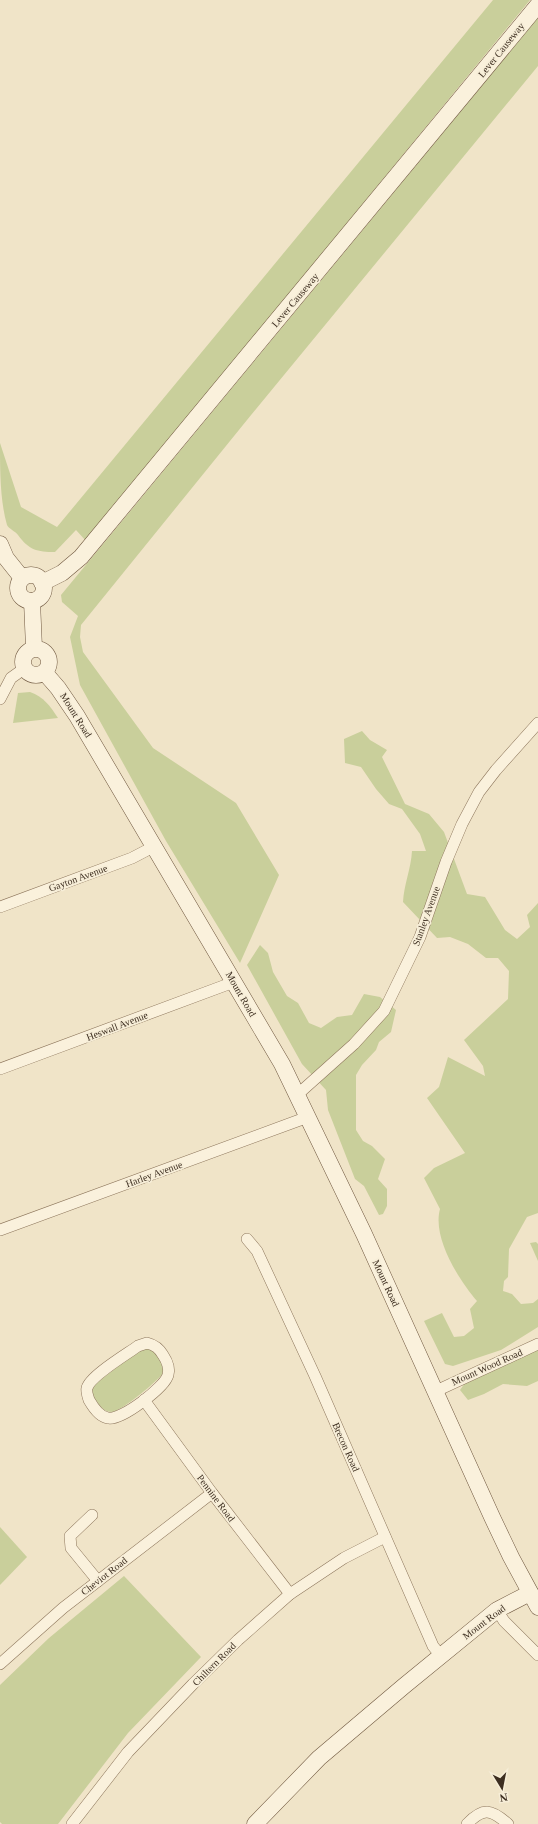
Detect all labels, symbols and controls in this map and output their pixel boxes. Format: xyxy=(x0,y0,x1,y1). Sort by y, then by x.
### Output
street label: Lever Causeway xyxy=(476,21,526,79)
street label: Lever Causeway xyxy=(269,271,321,329)
street label: Mount Road xyxy=(58,691,94,739)
street label: Gayton Avenue xyxy=(47,862,109,894)
street label: Stanley Avenue xyxy=(410,884,442,947)
street label: Mount Road xyxy=(224,969,258,1019)
street label: Heswall Avenue xyxy=(85,1009,150,1043)
street label: Harley Avenue xyxy=(124,1158,184,1189)
street label: Mount Road xyxy=(370,1258,402,1308)
street label: Mount Wood Road xyxy=(450,1346,524,1388)
street label: Brecon Road xyxy=(330,1421,362,1473)
street label: Pennine Road xyxy=(195,1472,237,1524)
street label: Cheviot Road xyxy=(79,1555,129,1597)
street label: Mount Road xyxy=(461,1602,507,1642)
street label: Chiltern Road xyxy=(190,1640,238,1688)
north arrow xyxy=(482,1768,522,1808)
text: N xyxy=(499,1791,509,1804)

